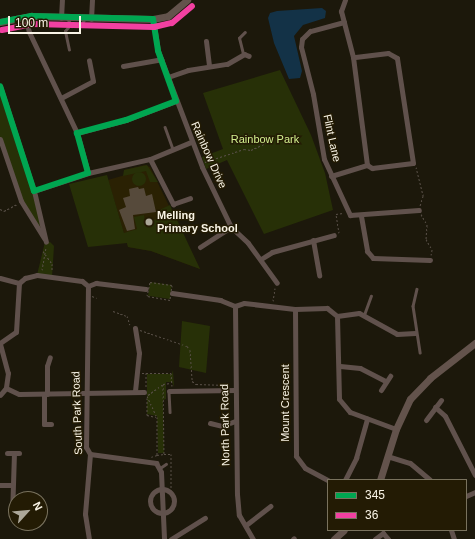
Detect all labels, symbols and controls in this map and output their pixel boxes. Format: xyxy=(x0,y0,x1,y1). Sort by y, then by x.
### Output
scale bar xyxy=(10,8,83,34)
text: 100 m xyxy=(15,16,48,30)
street label: Flint Lane xyxy=(321,113,343,163)
street label: Rainbow Drive xyxy=(188,120,230,190)
park label: Rainbow Park xyxy=(231,132,299,146)
place label: Melling Primary School xyxy=(157,209,238,235)
marker: Melling Primary School xyxy=(144,217,154,227)
street label: Mount Crescent xyxy=(278,364,292,442)
street label: South Park Road xyxy=(69,371,85,455)
street label: North Park Road xyxy=(218,384,232,466)
legend xyxy=(327,479,467,531)
text: 345 xyxy=(365,488,385,502)
north arrow xyxy=(8,491,48,531)
text: N xyxy=(31,500,45,512)
text: 36 xyxy=(365,508,378,522)

